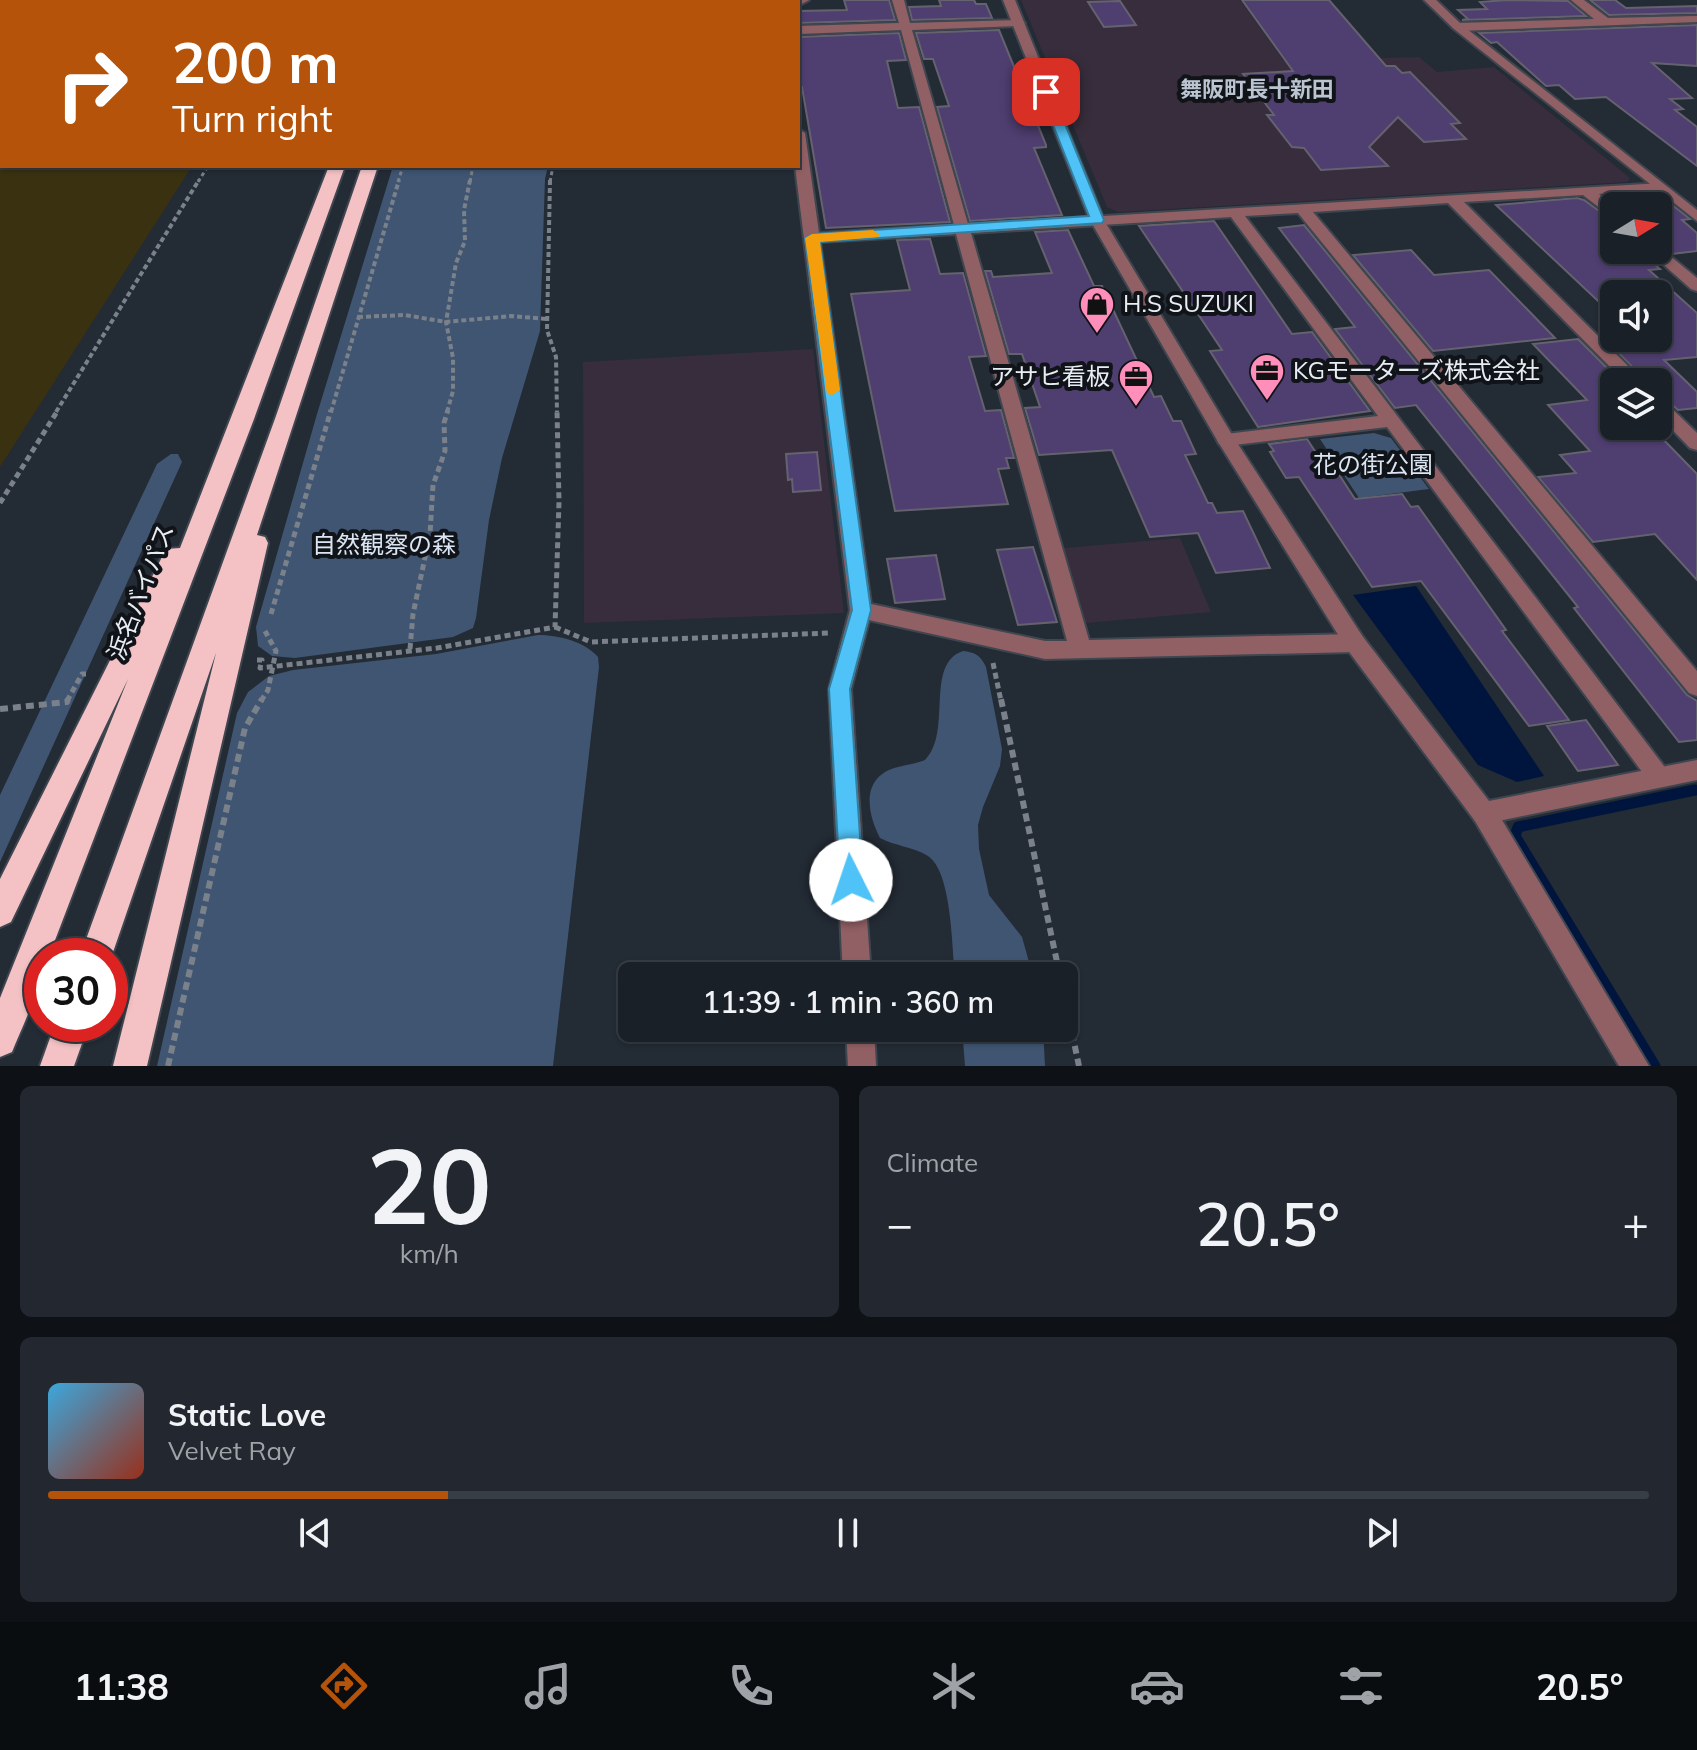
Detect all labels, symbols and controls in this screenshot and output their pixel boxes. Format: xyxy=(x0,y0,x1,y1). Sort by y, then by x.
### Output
text: 200 m xyxy=(172,27,339,97)
icon: right xyxy=(40,32,144,136)
pin xyxy=(1012,58,1080,126)
icon: arrive xyxy=(1024,70,1068,114)
district label: 舞阪町長十新田 xyxy=(1180,75,1334,103)
text: Turn right xyxy=(172,96,333,141)
north arrow xyxy=(1600,192,1672,264)
map controls xyxy=(1600,192,1672,440)
button: sound xyxy=(1600,280,1672,352)
shop icon: H.S SUZUKI xyxy=(1078,285,1116,335)
place label: H.S SUZUKI xyxy=(1123,288,1254,318)
office icon: KGモーターズ株式会社 xyxy=(1248,352,1286,402)
place label: KGモーターズ株式会社 xyxy=(1293,355,1540,385)
office icon: アサヒ看板 xyxy=(1117,358,1155,408)
place label: アサヒ看板 xyxy=(990,361,1110,391)
button: layers xyxy=(1600,368,1672,440)
park label: 花の街公園 xyxy=(1313,449,1433,479)
street label: 浜名バイパス xyxy=(100,519,180,664)
park label: 自然観察の森 xyxy=(312,529,456,559)
position arrow xyxy=(809,838,893,922)
speed limit sign: 30 xyxy=(24,938,128,1042)
text: 11:39 · 1 min · 360 m xyxy=(702,983,994,1021)
text: 20 xyxy=(367,1119,492,1250)
text: Climate xyxy=(887,1146,978,1179)
text: 20.5° xyxy=(1195,1186,1340,1261)
text: − xyxy=(887,1196,913,1251)
text: + xyxy=(1623,1196,1649,1251)
text: km/h xyxy=(400,1237,459,1270)
text: Static Love xyxy=(168,1396,326,1434)
text: Velvet Ray xyxy=(168,1434,296,1467)
icon: previous xyxy=(293,1511,337,1555)
icon: pause xyxy=(826,1511,870,1555)
icon: next xyxy=(1360,1511,1404,1555)
icon: directions xyxy=(316,1658,372,1714)
icon: music xyxy=(520,1658,576,1714)
icon: phone xyxy=(723,1658,779,1714)
icon: climate xyxy=(926,1658,982,1714)
icon: car xyxy=(1129,1658,1185,1714)
icon: filters xyxy=(1333,1658,1389,1714)
text: 11:38 xyxy=(74,1664,169,1709)
text: 20.5° xyxy=(1536,1664,1623,1709)

